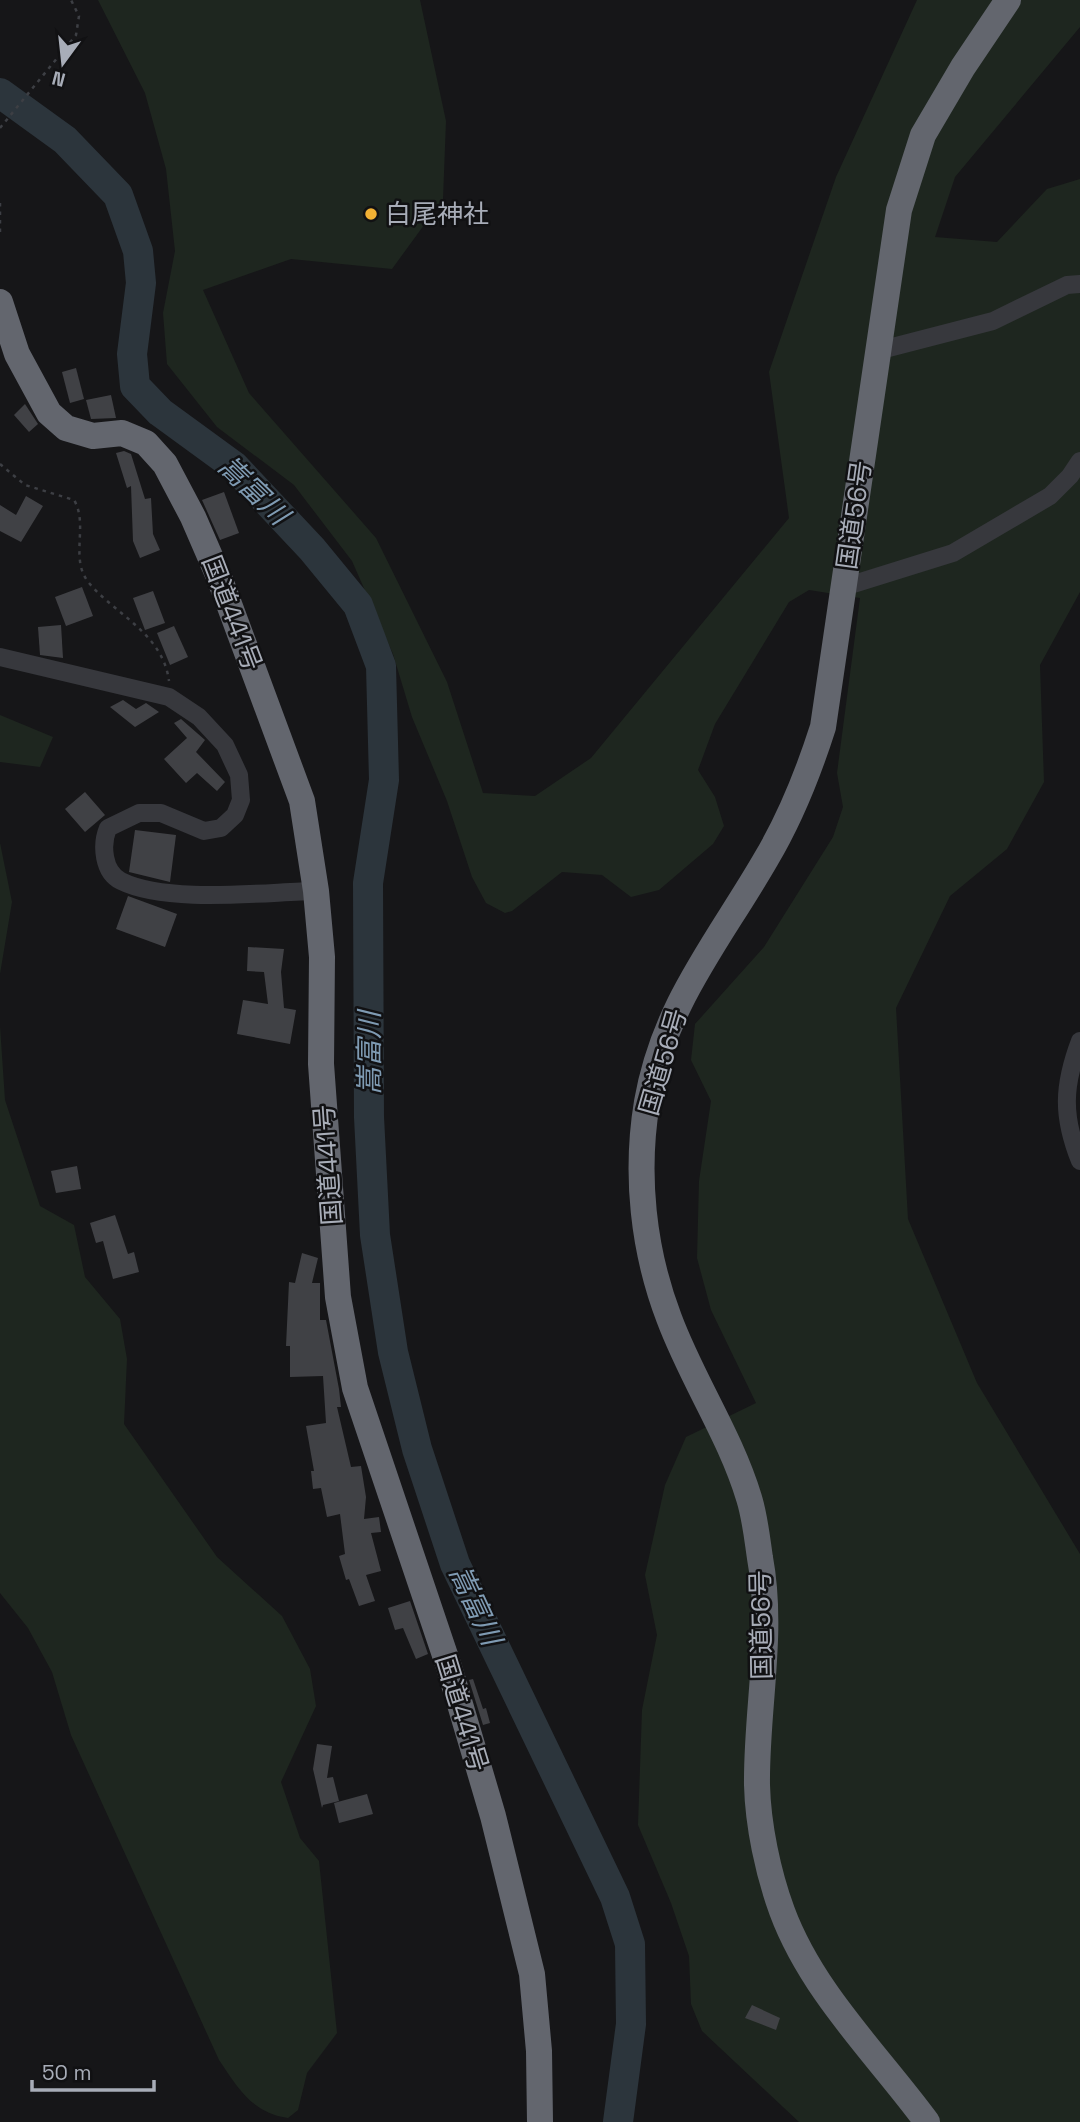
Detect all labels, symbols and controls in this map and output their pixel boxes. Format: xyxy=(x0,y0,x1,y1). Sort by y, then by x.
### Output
north arrow xyxy=(28,28,98,98)
text: N xyxy=(49,65,68,93)
place label: 白尾神社 xyxy=(385,197,489,231)
marker: 白尾神社 xyxy=(363,206,379,222)
water label: 嵩富川 xyxy=(211,448,299,534)
street label: 国道56号 xyxy=(830,458,878,572)
street label: 国道441号 xyxy=(194,551,270,675)
street label: 国道56号 xyxy=(632,1005,694,1119)
water label: 嵩富川 xyxy=(351,1008,387,1095)
street label: 国道441号 xyxy=(307,1104,349,1226)
water label: 嵩富川 xyxy=(442,1559,511,1653)
street label: 国道56号 xyxy=(743,1570,779,1680)
street label: 国道441号 xyxy=(428,1650,496,1776)
scale bar xyxy=(32,2048,154,2092)
text: 50 m xyxy=(42,2059,92,2086)

